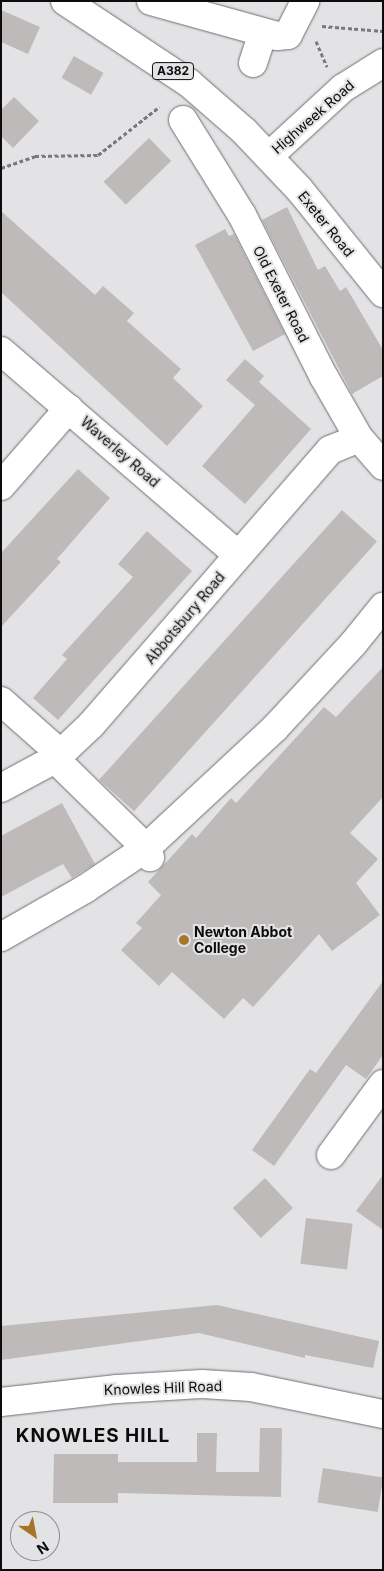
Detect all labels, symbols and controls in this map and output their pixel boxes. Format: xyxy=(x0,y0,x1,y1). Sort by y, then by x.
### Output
road number: A382 xyxy=(152,61,194,80)
street label: Highweek Road xyxy=(268,77,358,157)
street label: Exeter Road xyxy=(294,188,358,260)
street label: Old Exeter Road xyxy=(249,243,313,345)
street label: Waverley Road xyxy=(77,413,163,491)
street label: Abbotsbury Road xyxy=(142,569,228,667)
place label: Newton Abbot College xyxy=(194,924,292,956)
marker: Newton Abbot College xyxy=(178,934,190,946)
street label: Knowles Hill Road xyxy=(104,1378,222,1398)
district label: KNOWLES HILL xyxy=(14,1425,172,1447)
north arrow xyxy=(10,1511,60,1561)
text: N xyxy=(34,1538,52,1558)

